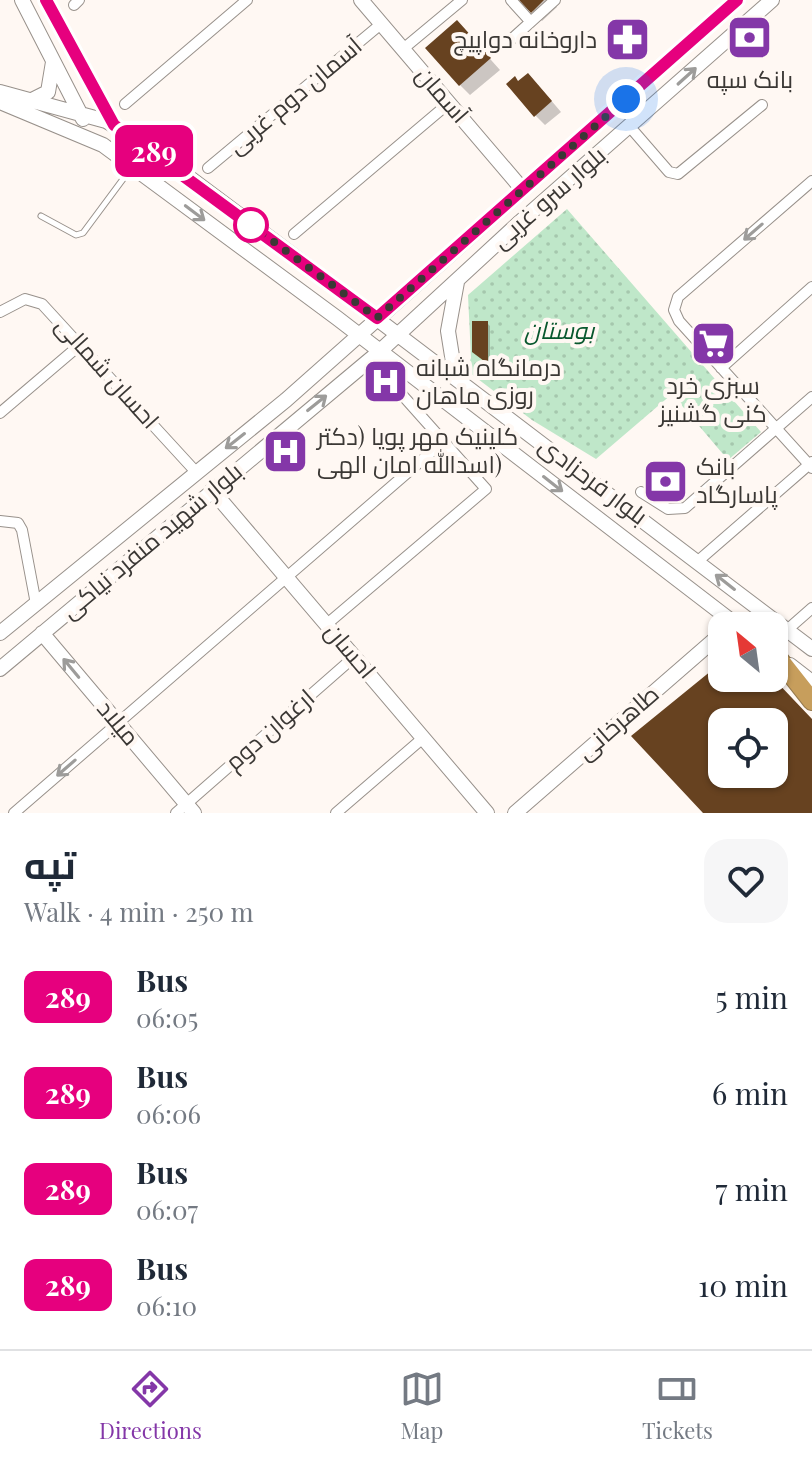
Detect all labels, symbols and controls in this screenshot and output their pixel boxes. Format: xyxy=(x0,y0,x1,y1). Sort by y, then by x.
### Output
bank icon: بانک سپه xyxy=(726,14,774,62)
pharmacy icon: داروخانه دواپیچ xyxy=(604,16,652,64)
place label: داروخانه دواپیچ xyxy=(453,22,597,56)
street label: آسمان دوم غربی xyxy=(220,28,369,162)
street label: آسمان xyxy=(410,58,477,129)
place label: بانک سپه xyxy=(707,62,793,95)
one-way arrow xyxy=(676,67,696,85)
your location xyxy=(606,79,646,119)
line badge: 289 xyxy=(108,125,200,177)
text: 289 xyxy=(131,132,177,169)
street label: بلوار سرو غربی xyxy=(484,138,611,255)
one-way arrow xyxy=(183,204,205,221)
unlabelled marker xyxy=(234,208,268,242)
one-way arrow xyxy=(744,223,764,241)
street label: احسان شمالی xyxy=(50,309,167,435)
park label: بوستان xyxy=(524,313,596,345)
supermarket icon: سبزی خرد کنی گشنیز xyxy=(689,320,737,368)
place label: درمانگاه شبانه روزی ماهان xyxy=(416,350,561,410)
hospital icon: درمانگاه شبانه روزی ماهان xyxy=(361,358,409,406)
place label: سبزی خرد کنی گشنیز xyxy=(657,368,767,428)
one-way arrow xyxy=(306,395,327,412)
place label: کلینیک مهر پویا (دکتر اسدالله امان الهی) xyxy=(315,419,518,479)
hospital icon: کلینیک مهر پویا (دکتر اسدالله امان الهی) xyxy=(262,427,310,475)
street label: بلوار فرحزادی xyxy=(533,428,655,531)
one-way arrow xyxy=(225,432,246,449)
place label: بانک پاسارگاد xyxy=(696,449,778,511)
street label: بلوار شهید منفرد نیاکی xyxy=(53,454,248,625)
bank icon: بانک پاسارگاد xyxy=(641,457,689,505)
one-way arrow xyxy=(542,475,563,492)
one-way arrow xyxy=(715,573,736,591)
north arrow xyxy=(708,612,788,692)
map controls xyxy=(708,612,788,788)
street label: احسان xyxy=(319,615,384,684)
one-way arrow xyxy=(62,658,80,679)
street label: طاهرخانی xyxy=(569,677,665,766)
street label: ارغوان دوم xyxy=(217,681,322,778)
street label: میلاد xyxy=(91,692,148,751)
button: locate xyxy=(708,708,788,788)
one-way arrow xyxy=(57,759,77,777)
text: تپه xyxy=(24,838,76,889)
button: heart xyxy=(704,839,788,923)
text: Walk · 4 min · 250 m xyxy=(24,894,254,929)
text: Bus xyxy=(136,960,188,1000)
text: 5 min xyxy=(715,977,788,1017)
text: 289 xyxy=(45,978,91,1015)
text: 06:05 xyxy=(136,1000,198,1035)
text: Bus xyxy=(136,1056,188,1096)
text: 6 min xyxy=(712,1073,788,1113)
text: 289 xyxy=(45,1074,91,1111)
text: 06:06 xyxy=(136,1096,201,1131)
text: Bus xyxy=(136,1152,188,1192)
text: 7 min xyxy=(715,1169,788,1209)
text: 289 xyxy=(45,1170,91,1207)
text: 06:07 xyxy=(136,1192,198,1227)
text: Bus xyxy=(136,1248,188,1288)
text: 10 min xyxy=(698,1265,788,1305)
text: 289 xyxy=(45,1266,91,1303)
text: 06:10 xyxy=(136,1288,197,1323)
tab: Directions xyxy=(99,1367,202,1445)
tab: Map xyxy=(400,1367,444,1445)
tab: Tickets xyxy=(642,1367,713,1445)

